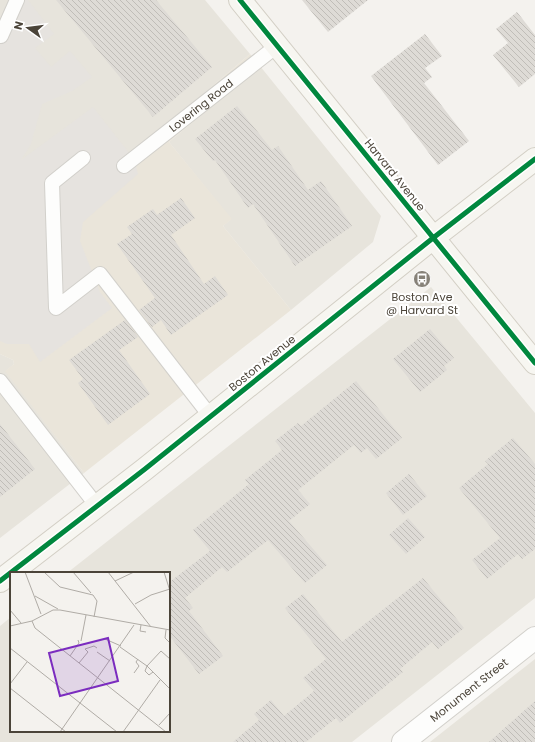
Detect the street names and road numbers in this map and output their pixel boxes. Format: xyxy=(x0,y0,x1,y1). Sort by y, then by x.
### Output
street label: Lovering Road xyxy=(166,75,237,136)
street label: Harvard Avenue xyxy=(361,136,429,215)
street label: Boston Avenue xyxy=(225,331,299,395)
street label: Monument Street xyxy=(427,654,511,726)

